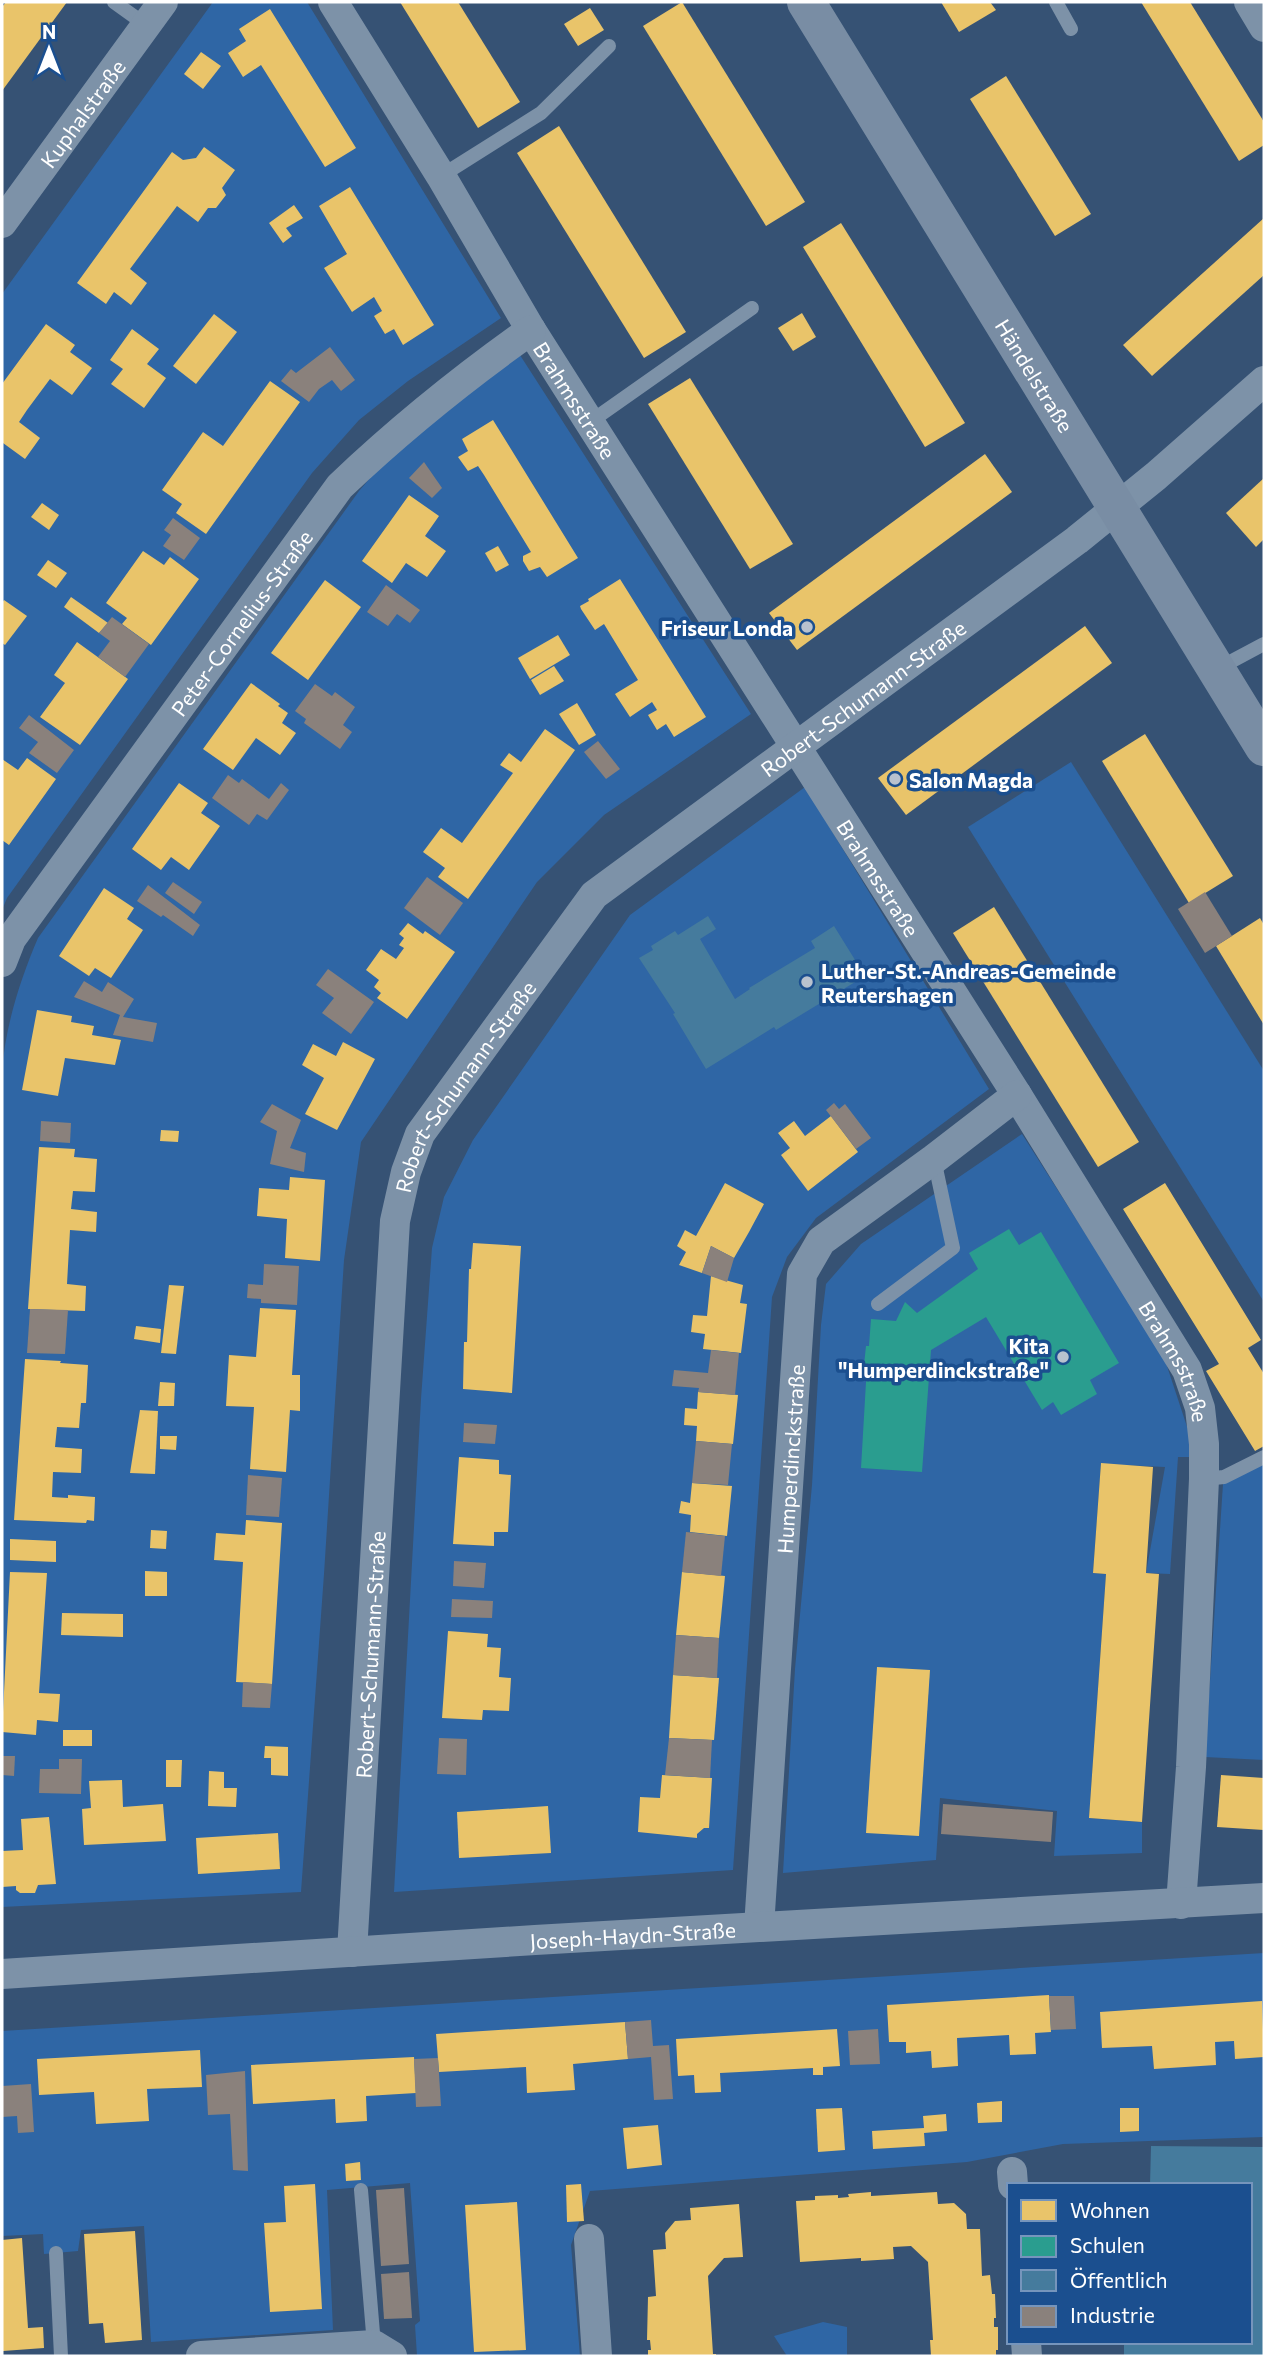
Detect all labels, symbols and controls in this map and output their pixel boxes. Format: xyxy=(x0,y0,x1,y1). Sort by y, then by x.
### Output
north arrow xyxy=(14,14,84,84)
text: N xyxy=(42,20,56,43)
street label: Kuphalstraße xyxy=(34,54,130,172)
street label: Händelstraße xyxy=(991,314,1080,436)
street label: Brahmsstraße xyxy=(529,337,622,463)
street label: Peter-Cornelius-Straße xyxy=(165,525,317,720)
street label: Robert-Schumann-Straße xyxy=(755,614,970,781)
place label: Friseur Londa xyxy=(661,615,793,640)
marker: Friseur Londa xyxy=(799,619,815,635)
place label: Salon Magda xyxy=(909,767,1033,792)
marker: Salon Magda xyxy=(887,771,903,787)
street label: Brahmsstraße xyxy=(833,815,925,941)
place label: Luther-St.-Andreas-Gemeinde Reutershagen xyxy=(821,958,1116,1007)
marker: Luther-St.-Andreas-Gemeinde Reutershagen xyxy=(799,974,815,990)
street label: Robert-Schumann-Straße xyxy=(389,976,540,1195)
street label: Brahmsstraße xyxy=(1134,1296,1214,1423)
place label: Kita "Humperdinckstraße" xyxy=(838,1333,1049,1382)
marker: Kita "Humperdinckstraße" xyxy=(1055,1349,1071,1365)
street label: Humperdinckstraße xyxy=(771,1363,809,1555)
street label: Robert-Schumann-Straße xyxy=(350,1530,389,1779)
street label: Joseph-Haydn-Straße xyxy=(529,1916,736,1953)
legend xyxy=(1007,2183,1252,2344)
text: Wohnen xyxy=(1070,2197,1150,2222)
text: Schulen xyxy=(1070,2232,1145,2257)
text: Öffentlich xyxy=(1070,2267,1168,2292)
text: Industrie xyxy=(1070,2302,1155,2327)

